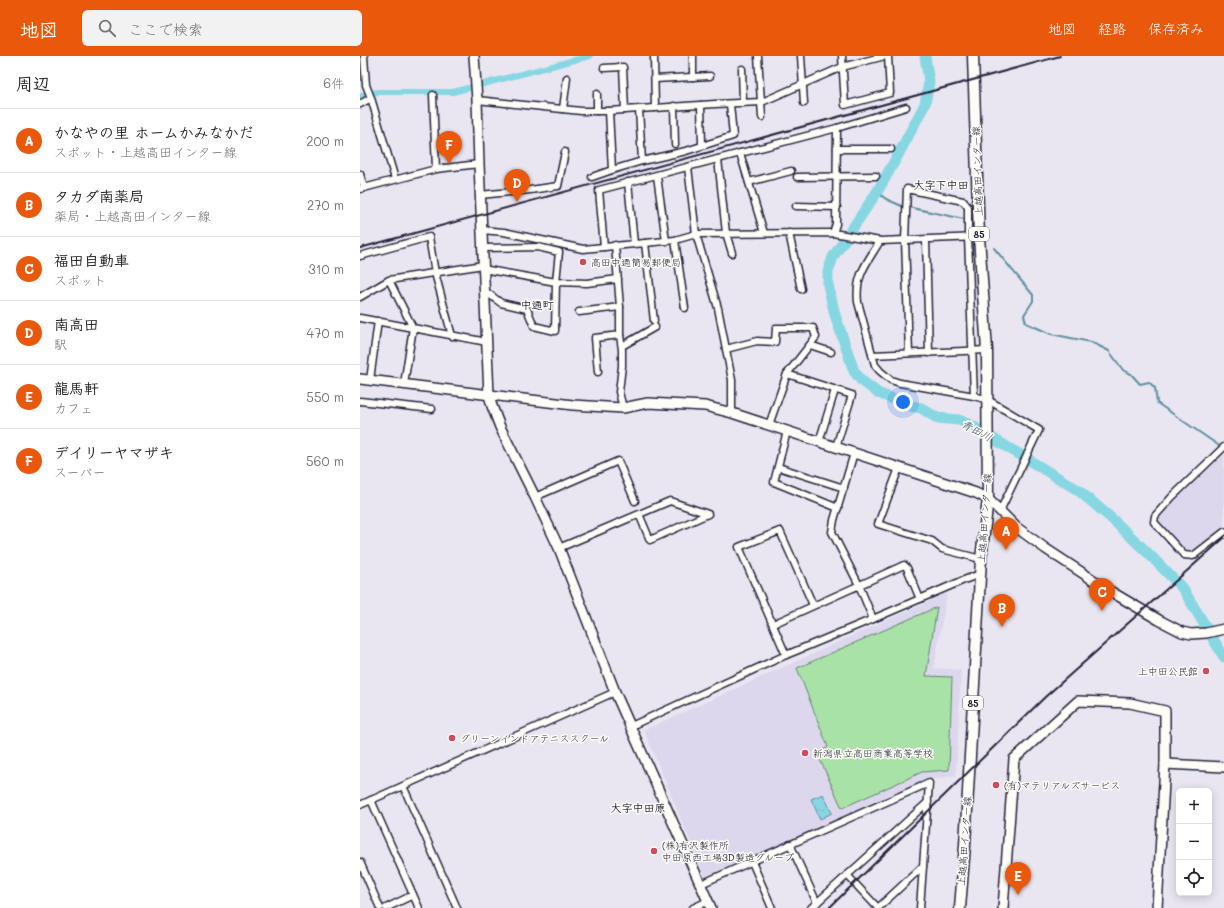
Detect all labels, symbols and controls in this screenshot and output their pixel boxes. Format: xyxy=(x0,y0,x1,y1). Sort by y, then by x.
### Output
search box xyxy=(82,10,362,46)
text: 地図 xyxy=(20,17,58,42)
icon: search xyxy=(96,17,118,39)
text: ここで検索 xyxy=(128,19,203,39)
text: 地図 xyxy=(1048,19,1076,38)
text: 経路 xyxy=(1098,19,1126,38)
text: 保存済み xyxy=(1148,19,1204,38)
text: 周辺 xyxy=(16,72,50,94)
text: 6件 xyxy=(323,74,344,91)
text: かなやの里 ホームかみなかだ xyxy=(54,122,254,142)
street label: 上越高田インター線 xyxy=(968,126,986,216)
pin: F xyxy=(436,131,462,164)
text: A xyxy=(24,132,34,149)
text: 200 m xyxy=(306,132,344,149)
text: スポット · 上越高田インター線 xyxy=(54,143,236,160)
pin: D xyxy=(504,169,530,202)
district label: 大字下中田 xyxy=(914,177,969,192)
text: タカダ南薬局 xyxy=(54,186,144,206)
text: B xyxy=(25,196,33,213)
text: 270 m xyxy=(307,196,344,213)
text: 薬局 · 上越高田インター線 xyxy=(54,207,210,224)
road number: 85 xyxy=(969,227,989,241)
text: 福田自動車 xyxy=(54,250,129,270)
place label: 高田中通簡易郵便局 xyxy=(591,255,681,269)
marker: 高田中通簡易郵便局 xyxy=(578,257,588,267)
text: C xyxy=(24,260,34,277)
text: 310 m xyxy=(308,260,344,277)
text: スポット xyxy=(54,271,106,288)
district label: 中通町 xyxy=(521,297,554,312)
text: 南高田 xyxy=(54,314,99,334)
text: D xyxy=(24,324,34,341)
text: 470 m xyxy=(307,324,344,341)
text: 駅 xyxy=(54,335,67,352)
text: 龍馬軒 xyxy=(54,378,99,398)
text: E xyxy=(25,388,33,405)
text: 550 m xyxy=(306,388,344,405)
your location xyxy=(893,392,913,412)
text: カフェ xyxy=(54,399,93,416)
water label: 青田川 xyxy=(959,416,995,444)
text: デイリーヤマザキ xyxy=(54,442,174,462)
text: F xyxy=(25,452,33,469)
text: 560 m xyxy=(306,452,344,469)
text: スーパー xyxy=(54,463,105,480)
street label: 上越高田インター線 xyxy=(974,473,994,563)
pin: A xyxy=(993,517,1019,550)
pin: C xyxy=(1089,578,1115,611)
pin: B xyxy=(989,594,1015,627)
place label: 上中田公民館 xyxy=(1138,664,1198,678)
marker: 上中田公民館 xyxy=(1201,666,1211,676)
road number: 85 xyxy=(963,696,983,710)
place label: グリーンインドアテニススクール xyxy=(460,731,609,745)
marker: グリーンインドアテニススクール xyxy=(447,733,457,743)
place label: 新潟県立高田商業高等学校 xyxy=(813,746,933,760)
marker: 新潟県立高田商業高等学校 xyxy=(800,748,810,758)
place label: (有)マテリアルズサービス xyxy=(1004,778,1120,792)
marker: (有)マテリアルズサービス xyxy=(991,780,1001,790)
map controls xyxy=(1176,788,1212,896)
button: + xyxy=(1176,788,1212,824)
street label: 上越高田インター線 xyxy=(954,796,974,886)
district label: 大字中田原 xyxy=(611,800,666,815)
button: − xyxy=(1176,824,1212,860)
place label: (株)有沢製作所 中田原西工場3D製造グループ xyxy=(662,838,794,864)
marker: (株)有沢製作所 中田原西工場3D製造グループ xyxy=(649,846,659,856)
button: locate xyxy=(1176,860,1212,896)
pin: E xyxy=(1005,862,1031,895)

